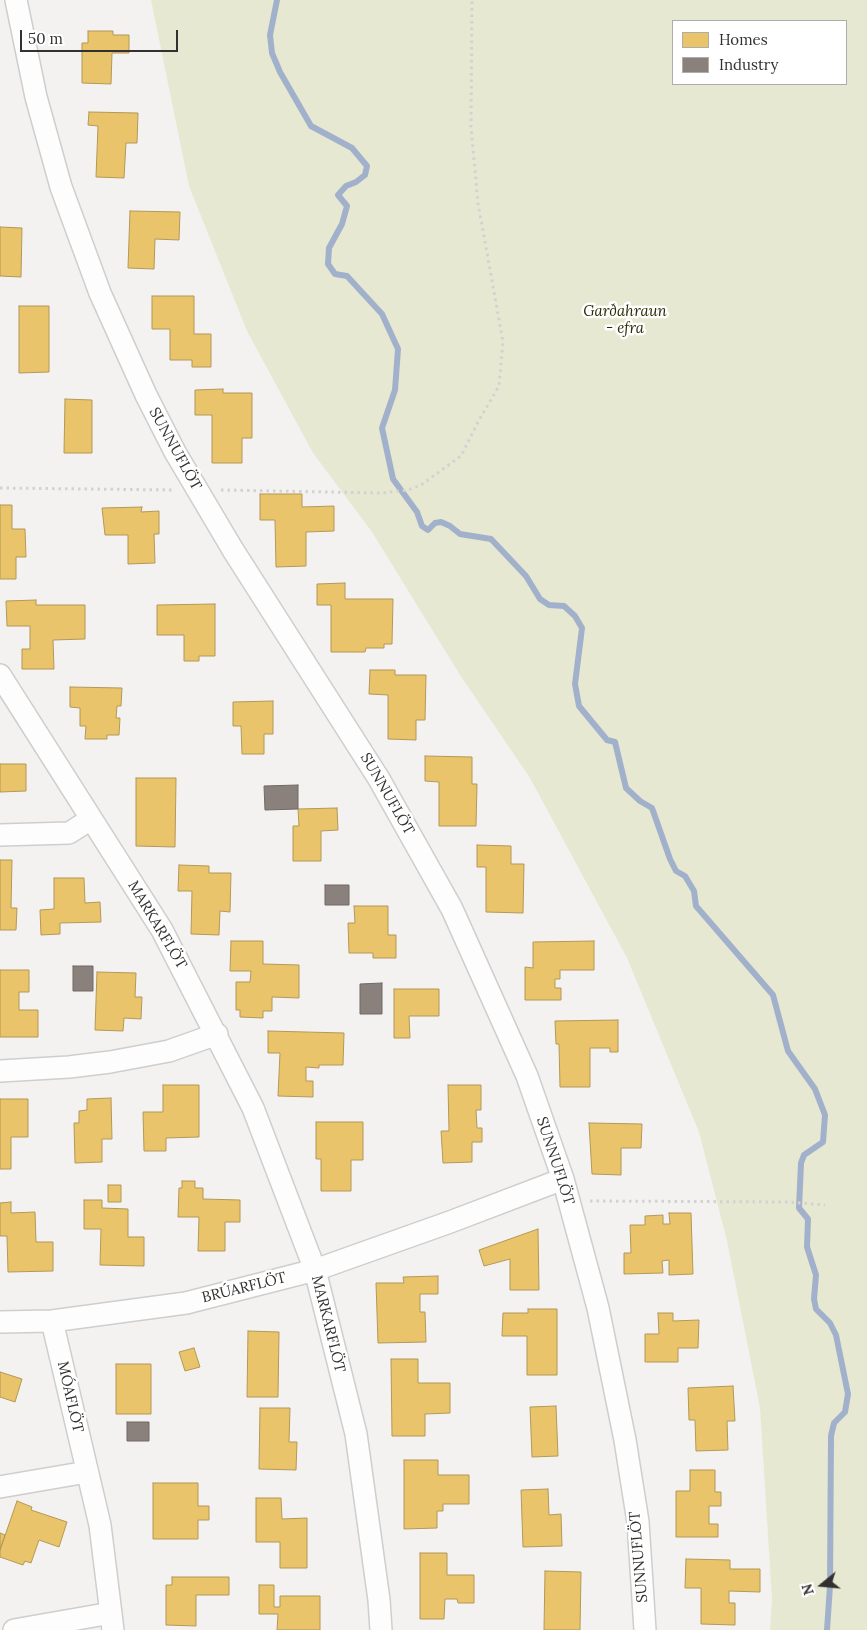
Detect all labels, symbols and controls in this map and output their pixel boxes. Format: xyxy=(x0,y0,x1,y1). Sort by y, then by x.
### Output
scale bar xyxy=(22,20,180,52)
legend xyxy=(672,20,847,85)
text: 50 m xyxy=(28,29,63,48)
text: Homes xyxy=(719,30,768,49)
text: Industry xyxy=(719,55,778,74)
park label: Garðahraun - efra xyxy=(583,303,667,338)
street label: SUNNUFLÖT xyxy=(145,404,205,494)
street label: SUNNUFLÖT xyxy=(356,750,418,838)
street label: MARKARFLÖT xyxy=(124,878,190,972)
street label: SUNNUFLÖT xyxy=(532,1115,578,1207)
street label: BRÚARFLÖT xyxy=(200,1269,288,1307)
street label: MARKARFLÖT xyxy=(307,1274,349,1374)
street label: MÓAFLÖT xyxy=(53,1360,87,1434)
street label: SUNNUFLÖT xyxy=(626,1510,652,1604)
north arrow xyxy=(797,1560,847,1610)
text: N xyxy=(797,1582,818,1597)

